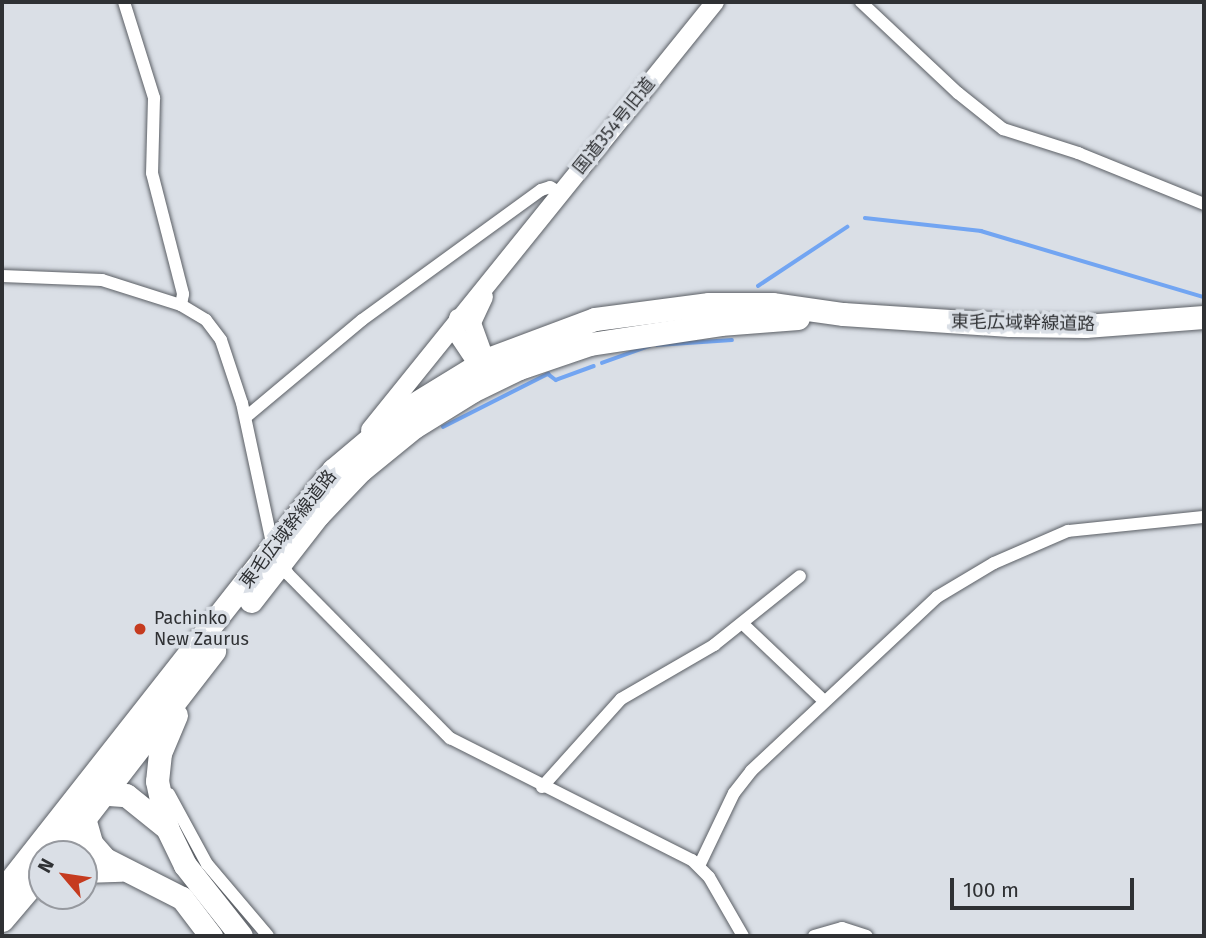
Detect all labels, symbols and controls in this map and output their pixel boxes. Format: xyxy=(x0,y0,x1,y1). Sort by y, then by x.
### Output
street label: 国道354号旧道 xyxy=(569,74,659,178)
street label: 東毛広域幹線道路 xyxy=(951,311,1095,335)
street label: 東毛広域幹線道路 xyxy=(235,466,341,592)
place label: Pachinko New Zaurus xyxy=(154,608,249,650)
marker: Pachinko New Zaurus xyxy=(132,621,148,637)
north arrow xyxy=(28,840,98,910)
text: N xyxy=(33,854,59,877)
scale bar xyxy=(954,864,1138,908)
text: 100 m xyxy=(963,877,1019,903)

